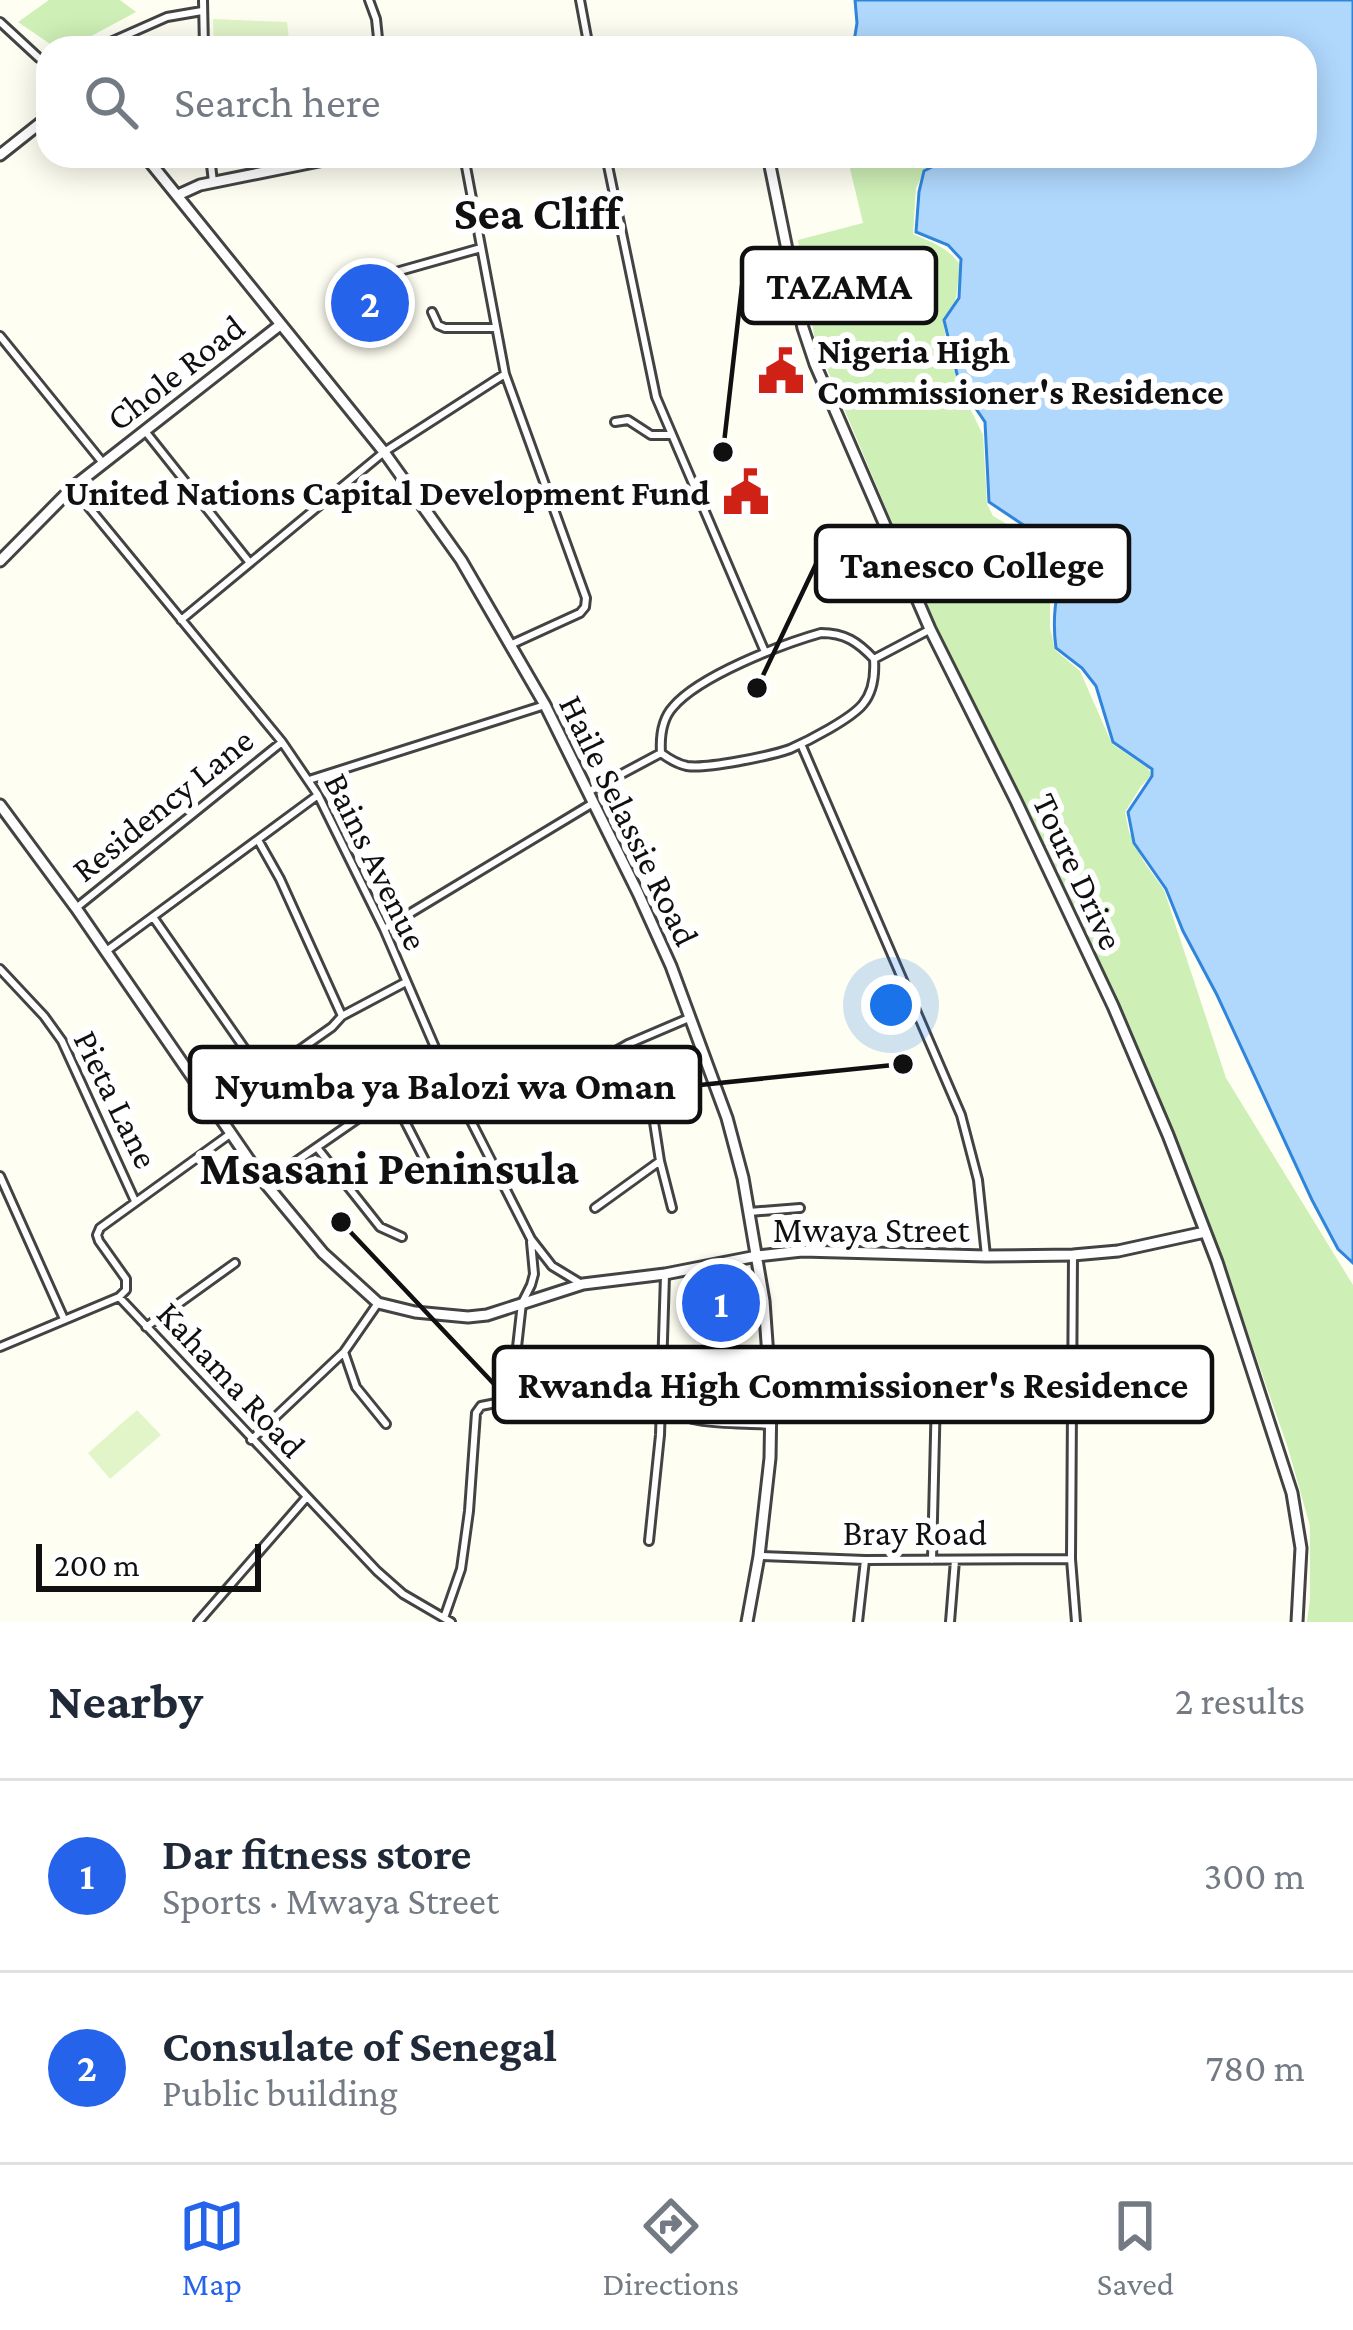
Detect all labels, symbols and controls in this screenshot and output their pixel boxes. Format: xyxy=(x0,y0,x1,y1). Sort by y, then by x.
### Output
search box xyxy=(36,36,1317,168)
icon: search xyxy=(78,69,144,135)
text: Search here xyxy=(174,77,381,127)
district label: Sea Cliff xyxy=(454,186,624,239)
callout: TAZAMA xyxy=(742,248,936,323)
pin: 2 xyxy=(331,258,409,348)
text: TAZAMA xyxy=(766,264,913,307)
street label: Chole Road xyxy=(99,307,252,439)
place label: Nigeria High Commissioner's Residence xyxy=(817,331,1224,412)
public building icon: Nigeria High Commissioner's Residence xyxy=(756,346,806,396)
public building icon: United Nations Capital Development Fund xyxy=(721,467,771,517)
place label: United Nations Capital Development Fund xyxy=(64,473,710,513)
callout: Tanesco College xyxy=(816,526,1129,601)
text: Tanesco College xyxy=(840,543,1104,586)
street label: Haile Selassie Road xyxy=(551,689,707,952)
street label: Residency Lane xyxy=(64,720,261,890)
street label: Bains Avenue xyxy=(316,766,436,957)
street label: Toure Drive xyxy=(1024,787,1132,956)
your location xyxy=(861,975,921,1035)
street label: Pieta Lane xyxy=(66,1024,167,1175)
callout: Nyumba ya Balozi wa Oman xyxy=(190,1047,700,1122)
text: Nyumba ya Balozi wa Oman xyxy=(214,1064,676,1107)
district label: Msasani Peninsula xyxy=(199,1141,579,1194)
street label: Mwaya Street xyxy=(773,1210,970,1250)
pin: 1 xyxy=(682,1258,760,1348)
street label: Kahama Road xyxy=(149,1294,314,1466)
callout: Rwanda High Commissioner's Residence xyxy=(494,1347,1212,1422)
text: Rwanda High Commissioner's Residence xyxy=(518,1363,1188,1406)
street label: Bray Road xyxy=(843,1513,987,1553)
scale bar xyxy=(36,1538,261,1591)
text: 200 m xyxy=(54,1546,140,1583)
text: Nearby xyxy=(48,1672,203,1729)
text: 2 results xyxy=(1175,1679,1305,1722)
text: Dar fitness store xyxy=(162,1829,471,1879)
text: 1 xyxy=(80,1854,94,1897)
text: 300 m xyxy=(1204,1854,1305,1897)
text: Sports · Mwaya Street xyxy=(162,1879,499,1922)
text: Consulate of Senegal xyxy=(162,2021,557,2071)
text: 2 xyxy=(77,2046,97,2089)
text: 780 m xyxy=(1206,2046,1305,2089)
text: Public building xyxy=(162,2071,398,2114)
tab: Map xyxy=(179,2193,245,2302)
tab: Directions xyxy=(603,2193,739,2302)
tab: Saved xyxy=(1097,2193,1174,2302)

